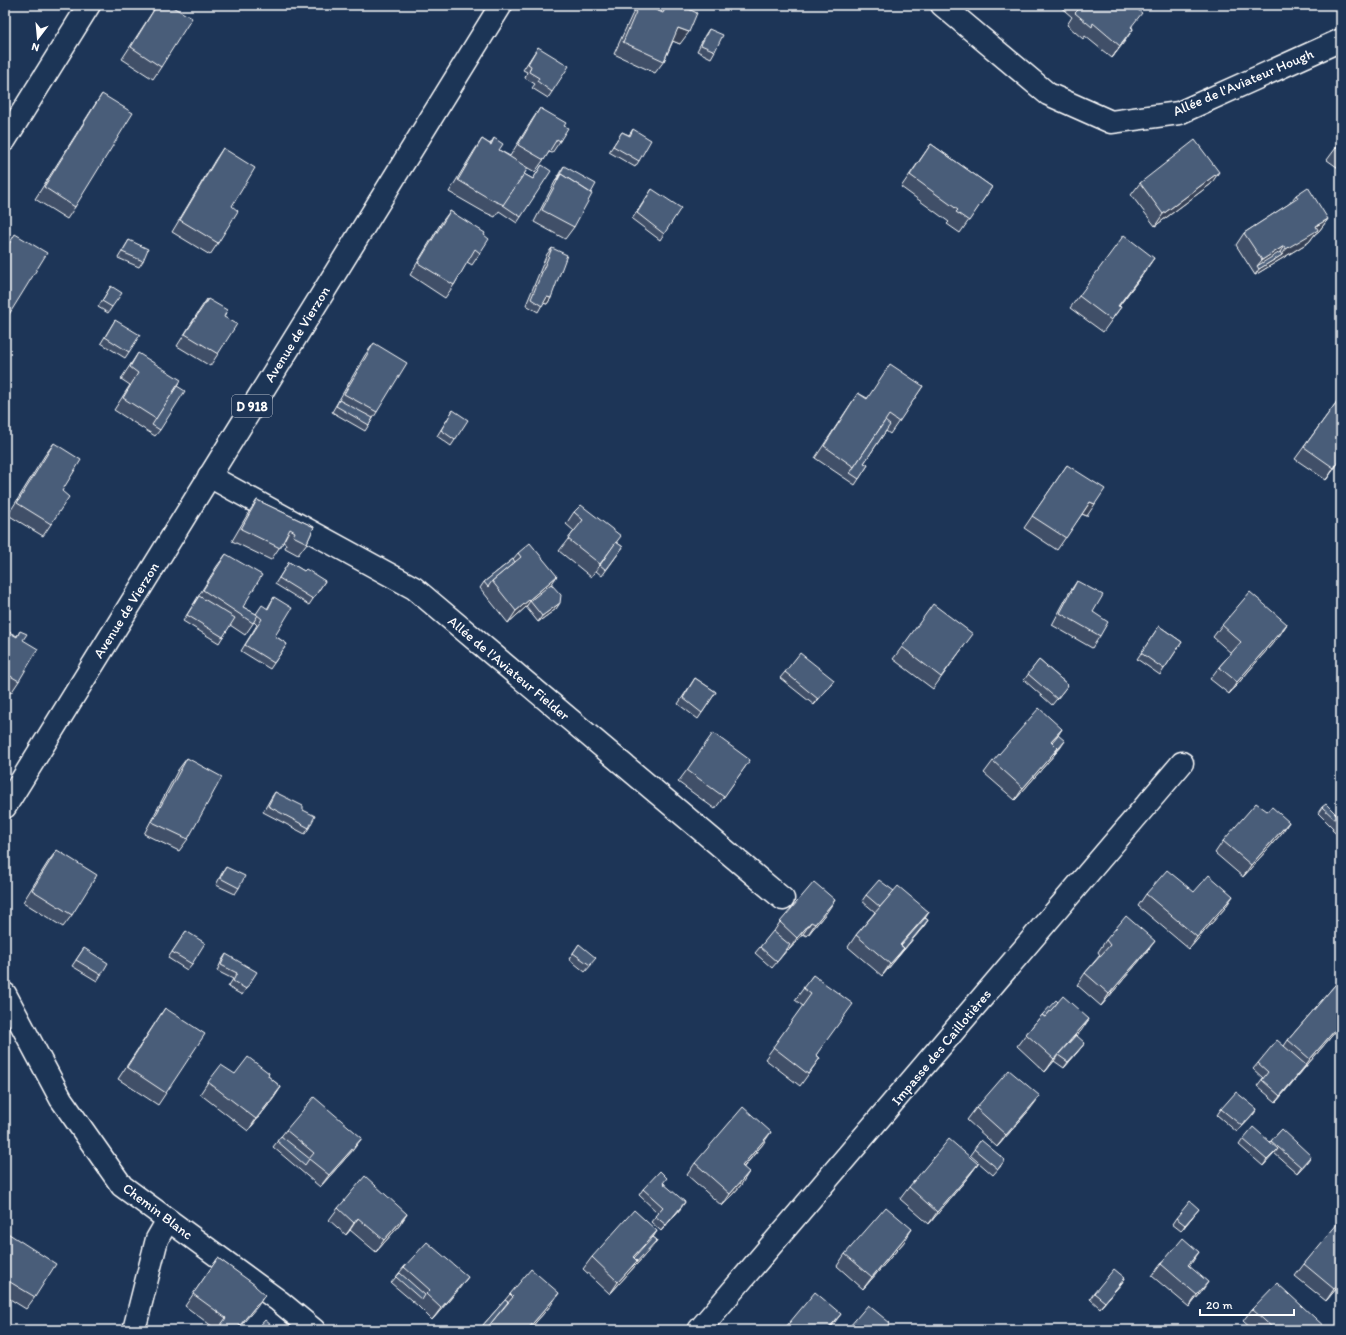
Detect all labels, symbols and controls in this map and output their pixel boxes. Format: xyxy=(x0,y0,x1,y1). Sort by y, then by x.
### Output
north arrow xyxy=(18,18,58,58)
text: N xyxy=(30,40,41,54)
street label: Allée de l'Aviateur Hough xyxy=(1170,45,1317,120)
street label: Avenue de Vierzon xyxy=(261,283,334,385)
road number: D 918 xyxy=(232,395,272,417)
street label: Avenue de Vierzon xyxy=(90,559,163,661)
street label: Allée de l'Aviateur Fielder xyxy=(444,613,573,724)
street label: Impasse des Caillotières xyxy=(888,986,995,1109)
street label: Chemin Blanc xyxy=(119,1179,196,1244)
scale bar xyxy=(1200,1291,1294,1317)
text: 20 m xyxy=(1206,1298,1233,1312)

